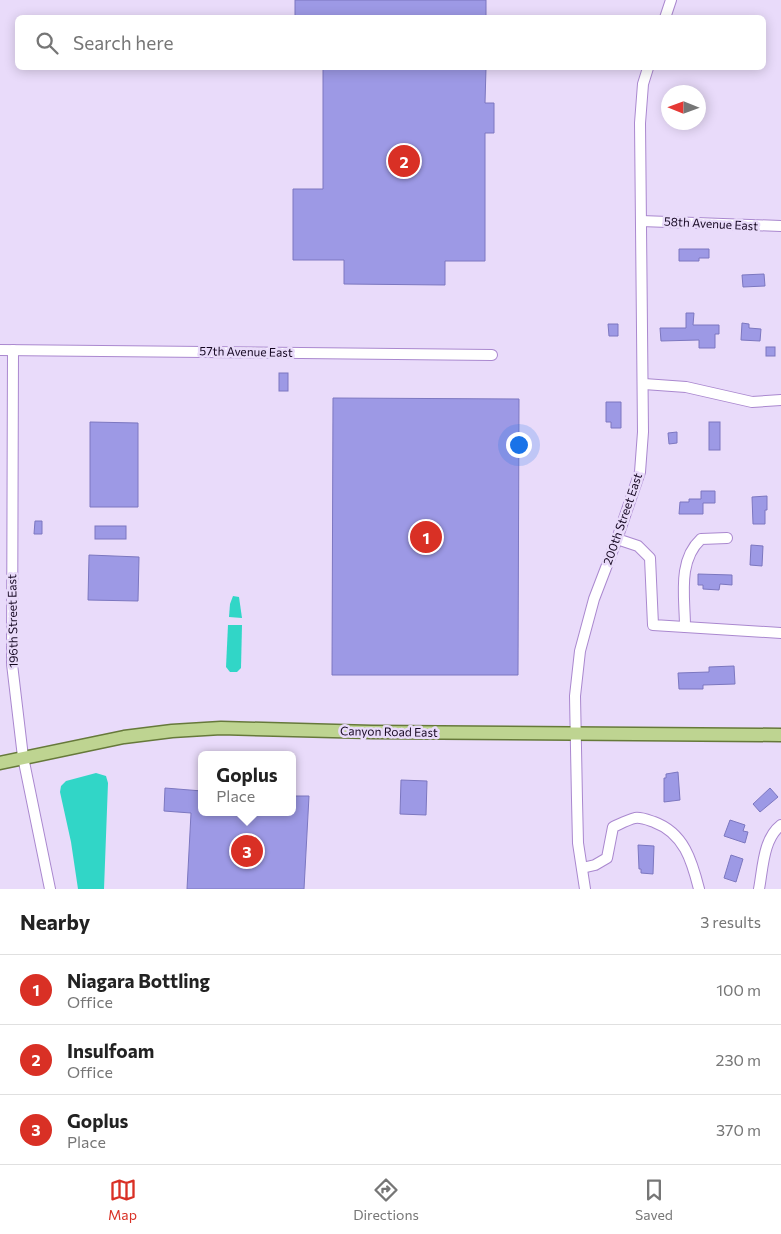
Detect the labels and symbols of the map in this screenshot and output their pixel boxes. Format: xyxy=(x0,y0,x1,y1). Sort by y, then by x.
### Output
north arrow xyxy=(661,85,706,130)
pin: 2 xyxy=(388,142,420,180)
street label: 58th Avenue East xyxy=(664,214,759,232)
street label: 57th Avenue East xyxy=(199,343,293,359)
your location xyxy=(506,432,532,458)
street label: 200th Street East xyxy=(600,471,644,567)
pin: 1 xyxy=(410,518,442,556)
street label: 196th Street East xyxy=(4,574,20,668)
street label: Canyon Road East xyxy=(340,723,438,739)
pin: 3 xyxy=(231,832,263,870)

